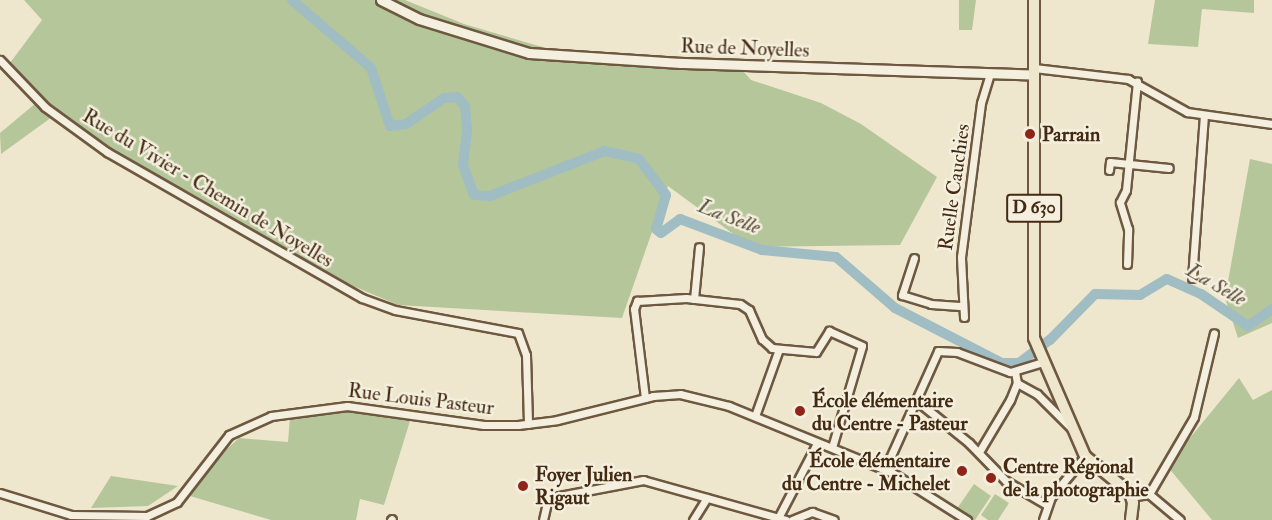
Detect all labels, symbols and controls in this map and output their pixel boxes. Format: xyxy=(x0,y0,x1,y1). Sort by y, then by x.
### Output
street label: Rue de Noyelles xyxy=(680,34,810,62)
street label: Rue du Vivier - Chemin de Noyelles xyxy=(78,104,338,272)
street label: Ruelle Cauchies xyxy=(933,122,975,252)
place label: Parrain xyxy=(1042,122,1100,146)
marker: Parrain xyxy=(1023,127,1037,141)
road number: D 630 xyxy=(1006,193,1062,223)
water label: La Selle xyxy=(694,194,764,240)
water label: La Selle xyxy=(1182,258,1250,312)
street label: Rue Louis Pasteur xyxy=(347,378,495,420)
place label: École élémentaire du Centre - Pasteur xyxy=(812,388,968,435)
marker: École élémentaire du Centre - Pasteur xyxy=(793,404,807,418)
place label: École élémentaire du Centre - Michelet xyxy=(782,448,950,495)
place label: Centre Régional de la photographie xyxy=(1003,454,1149,501)
place label: Foyer Julien Rigaut xyxy=(535,462,632,509)
marker: École élémentaire du Centre - Michelet xyxy=(955,464,969,478)
marker: Centre Régional de la photographie xyxy=(984,471,998,485)
marker: Foyer Julien Rigaut xyxy=(516,479,530,493)

